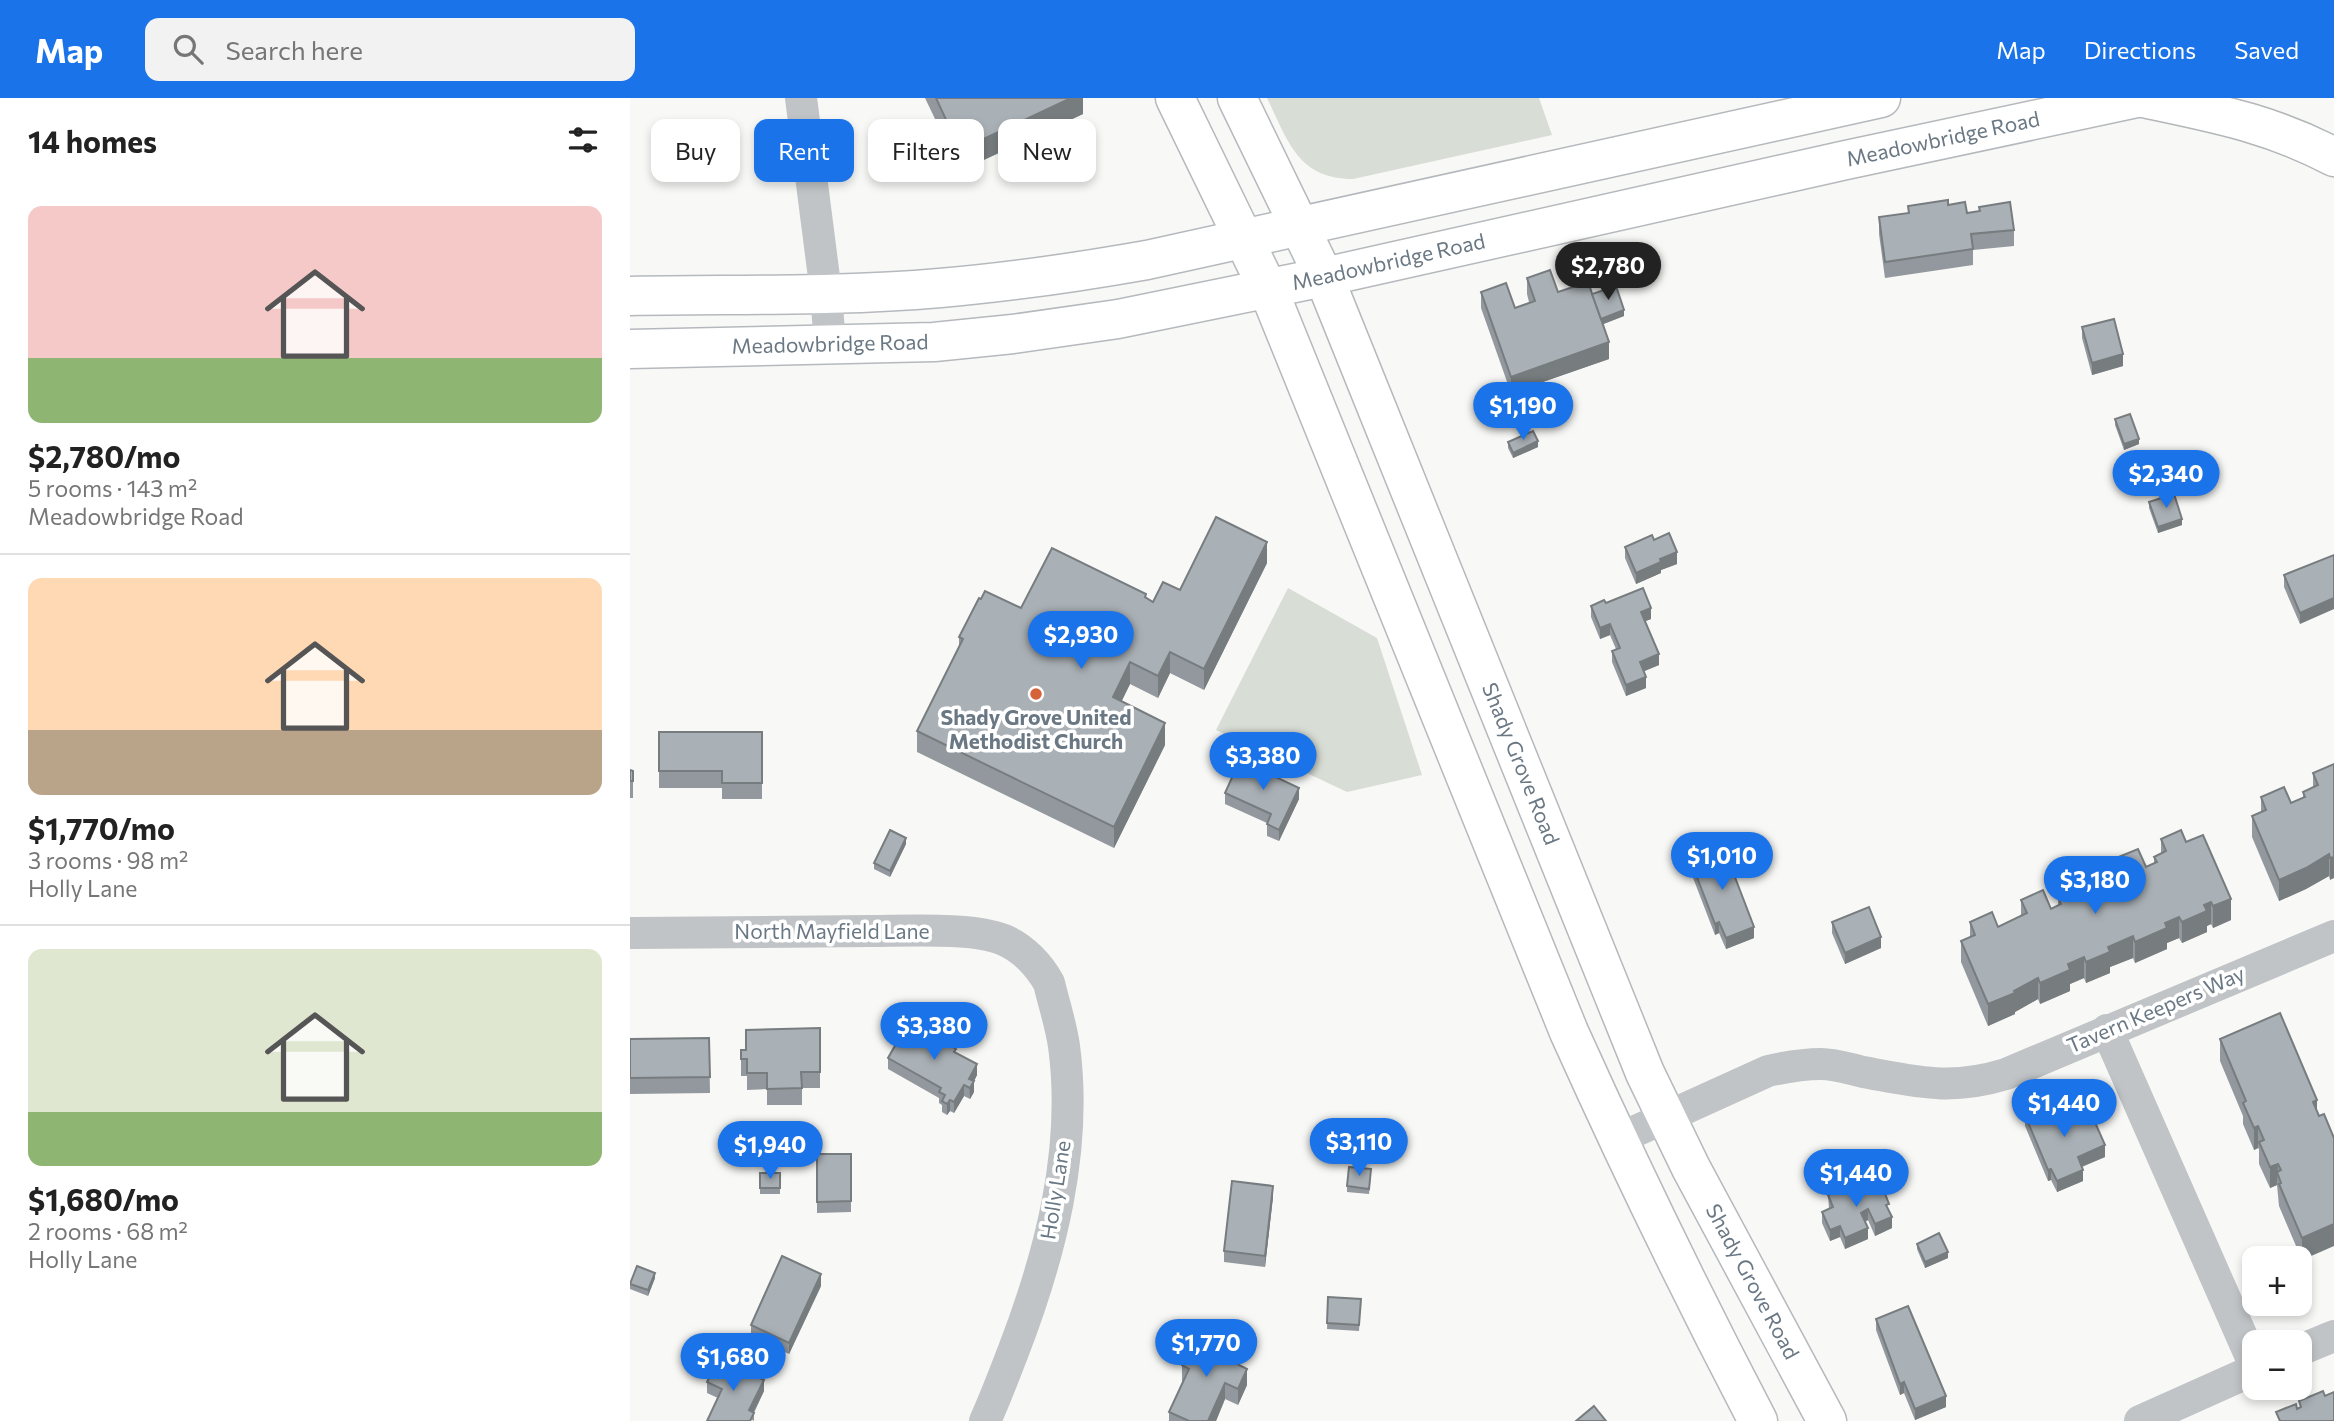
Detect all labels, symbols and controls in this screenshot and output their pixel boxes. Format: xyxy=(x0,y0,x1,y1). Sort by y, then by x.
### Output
search box xyxy=(145,18,635,81)
text: Map xyxy=(35,29,103,70)
icon: search xyxy=(169,30,207,68)
text: Search here xyxy=(225,34,363,65)
text: Map xyxy=(1996,35,2046,64)
text: Directions xyxy=(2084,35,2196,64)
text: Saved xyxy=(2234,35,2299,64)
street label: Meadowbridge Road xyxy=(1844,105,2042,171)
chip: Buy xyxy=(651,119,740,182)
chip: Rent xyxy=(754,119,854,182)
chip: Filters xyxy=(868,119,984,182)
chip: New xyxy=(998,119,1096,182)
icon: filters xyxy=(564,121,602,159)
text: 14 homes xyxy=(28,122,157,159)
street label: Meadowbridge Road xyxy=(1290,227,1487,294)
pin: $2,780 xyxy=(1551,242,1665,302)
icon: home xyxy=(252,251,378,377)
text: $2,780 xyxy=(1571,251,1645,279)
street label: Meadowbridge Road xyxy=(731,328,929,358)
pin: $1,190 xyxy=(1466,382,1580,442)
text: $1,190 xyxy=(1489,391,1557,419)
text: $2,780/mo xyxy=(28,437,180,474)
pin: $2,340 xyxy=(2109,450,2223,510)
text: $2,340 xyxy=(2129,459,2203,487)
text: 5 rooms · 143 m² xyxy=(28,474,197,502)
text: Meadowbridge Road xyxy=(28,502,244,530)
pin: $2,930 xyxy=(1024,612,1138,671)
text: $2,930 xyxy=(1044,620,1118,648)
icon: home xyxy=(252,623,378,749)
street label: Shady Grove Road xyxy=(1478,679,1566,848)
marker: Shady Grove United Methodist Church xyxy=(1028,686,1044,702)
place label: Shady Grove United Methodist Church xyxy=(941,704,1131,753)
pin: $3,380 xyxy=(1206,732,1320,792)
text: $3,380 xyxy=(1226,741,1300,769)
text: $1,770/mo xyxy=(28,809,175,846)
pin: $1,010 xyxy=(1665,832,1779,892)
text: $1,010 xyxy=(1687,841,1757,869)
text: 3 rooms · 98 m² xyxy=(28,846,188,874)
pin: $3,180 xyxy=(2038,856,2152,916)
text: $3,180 xyxy=(2060,865,2130,893)
text: Holly Lane xyxy=(28,874,137,902)
street label: North Mayfield Lane xyxy=(734,918,930,943)
street label: Tavern Keepers Way xyxy=(2063,960,2248,1057)
icon: home xyxy=(252,994,378,1120)
pin: $3,380 xyxy=(877,1002,991,1062)
text: $3,380 xyxy=(897,1011,971,1039)
pin: $1,440 xyxy=(2007,1080,2121,1139)
text: $1,440 xyxy=(2028,1088,2100,1116)
pin: $3,110 xyxy=(1302,1118,1416,1178)
pin: $1,940 xyxy=(713,1122,827,1181)
text: $3,110 xyxy=(1326,1127,1392,1155)
text: $1,940 xyxy=(734,1130,806,1158)
street label: Holly Lane xyxy=(1034,1138,1075,1241)
pin: $1,440 xyxy=(1799,1150,1913,1209)
text: $1,440 xyxy=(1820,1158,1892,1186)
text: $1,680/mo xyxy=(28,1180,179,1217)
street label: Shady Grove Road xyxy=(1702,1199,1805,1363)
text: 2 rooms · 68 m² xyxy=(28,1217,188,1245)
text: Holly Lane xyxy=(28,1245,137,1273)
map controls xyxy=(2242,1246,2312,1400)
button: + xyxy=(2242,1246,2312,1316)
pin: $1,770 xyxy=(1149,1320,1263,1379)
text: $1,770 xyxy=(1171,1328,1241,1356)
button: − xyxy=(2242,1330,2312,1400)
pin: $1,680 xyxy=(676,1334,790,1393)
text: $1,680 xyxy=(697,1342,769,1370)

